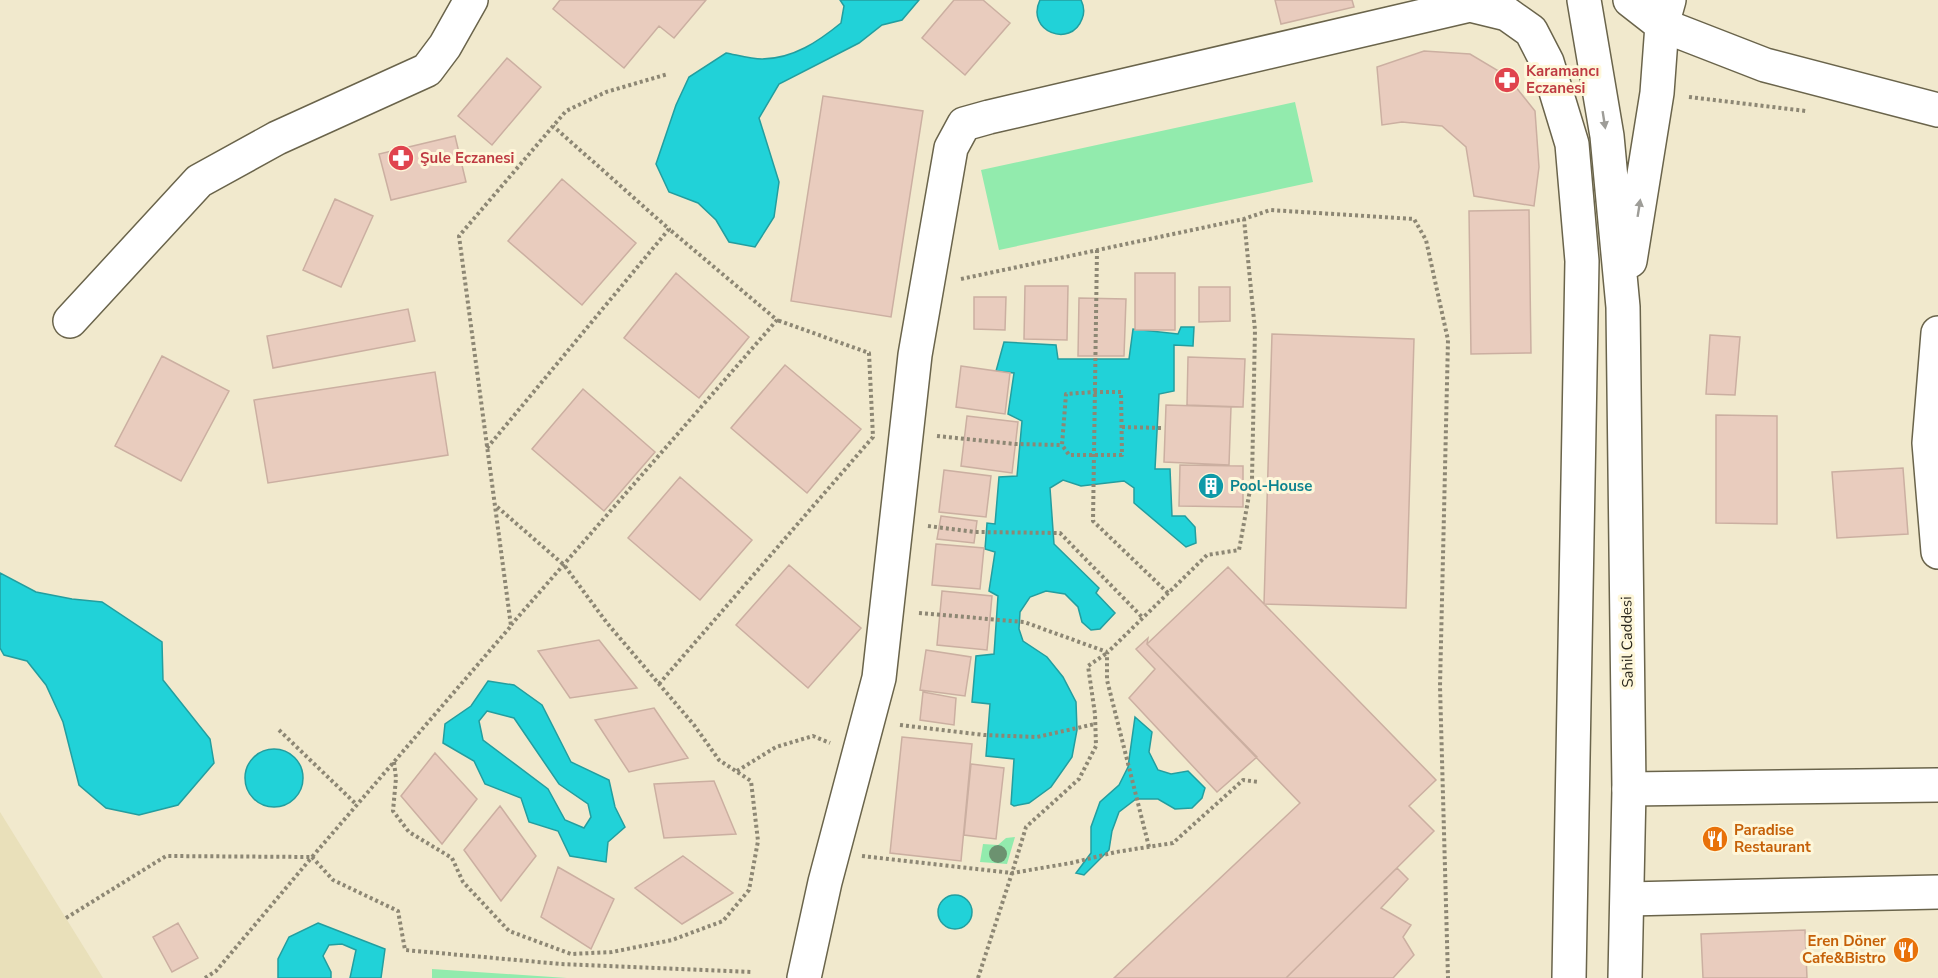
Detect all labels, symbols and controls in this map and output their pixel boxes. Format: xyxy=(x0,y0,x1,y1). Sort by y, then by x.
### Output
place label: Karamancı Eczanesi xyxy=(1526,61,1599,98)
pharmacy icon: Karamancı Eczanesi xyxy=(1492,65,1522,95)
one-way arrow xyxy=(1600,110,1609,129)
pharmacy icon: Şule Eczanesi xyxy=(386,143,416,173)
place label: Şule Eczanesi xyxy=(420,148,514,168)
one-way arrow xyxy=(1635,198,1644,217)
building icon: Pool-House xyxy=(1196,471,1226,501)
place label: Pool-House xyxy=(1230,476,1312,496)
street label: Sahil Caddesi xyxy=(1616,596,1638,688)
place label: Paradise Restaurant xyxy=(1734,820,1811,857)
restaurant icon: Paradise Restaurant xyxy=(1700,824,1730,854)
place label: Eren Döner Cafe&Bistro xyxy=(1802,931,1886,968)
restaurant icon: Eren Döner Cafe&Bistro xyxy=(1891,935,1921,965)

